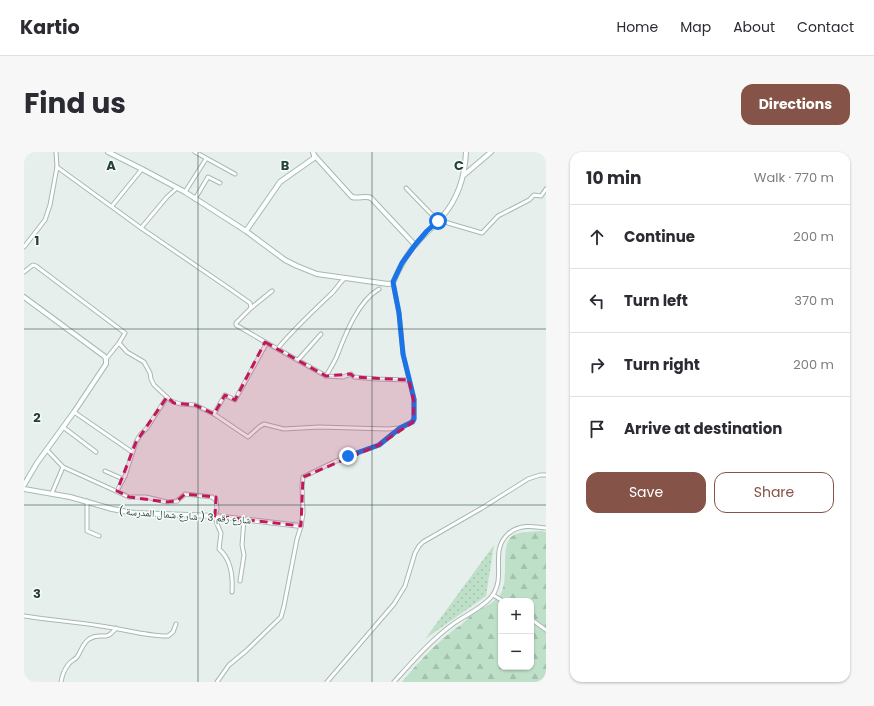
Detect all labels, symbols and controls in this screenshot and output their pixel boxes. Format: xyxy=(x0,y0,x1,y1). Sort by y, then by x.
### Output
text: Kartio xyxy=(20,14,80,41)
text: Home xyxy=(616,17,658,37)
text: Map xyxy=(680,17,711,37)
text: About xyxy=(733,17,775,37)
text: Contact xyxy=(797,17,854,37)
text: Find us xyxy=(24,84,126,123)
button: Directions xyxy=(741,84,850,125)
text: A xyxy=(106,156,116,175)
text: B xyxy=(281,156,290,175)
text: C xyxy=(454,156,464,175)
text: 10 min xyxy=(586,166,642,190)
text: Walk · 770 m xyxy=(754,168,834,187)
route start xyxy=(429,212,447,230)
icon: ahead xyxy=(586,226,608,248)
text: Continue xyxy=(624,226,695,247)
text: 200 m xyxy=(793,227,834,246)
text: 1 xyxy=(35,231,39,250)
icon: left xyxy=(586,290,608,312)
text: Turn left xyxy=(624,290,688,311)
text: 370 m xyxy=(794,291,834,310)
icon: right xyxy=(586,354,608,376)
text: Turn right xyxy=(624,354,700,375)
text: 200 m xyxy=(793,355,834,374)
text: 2 xyxy=(33,408,41,427)
icon: arrive xyxy=(586,418,608,440)
text: Arrive at destination xyxy=(624,418,782,439)
route end xyxy=(339,447,357,465)
button: Save xyxy=(586,472,706,513)
button: Share xyxy=(714,472,834,513)
street label: شارع رقم 3 ( شارع شمال المدرسة ) xyxy=(118,503,252,528)
text: 3 xyxy=(33,584,41,603)
map controls xyxy=(498,598,534,670)
button: + xyxy=(498,598,534,634)
button: − xyxy=(498,634,534,670)

